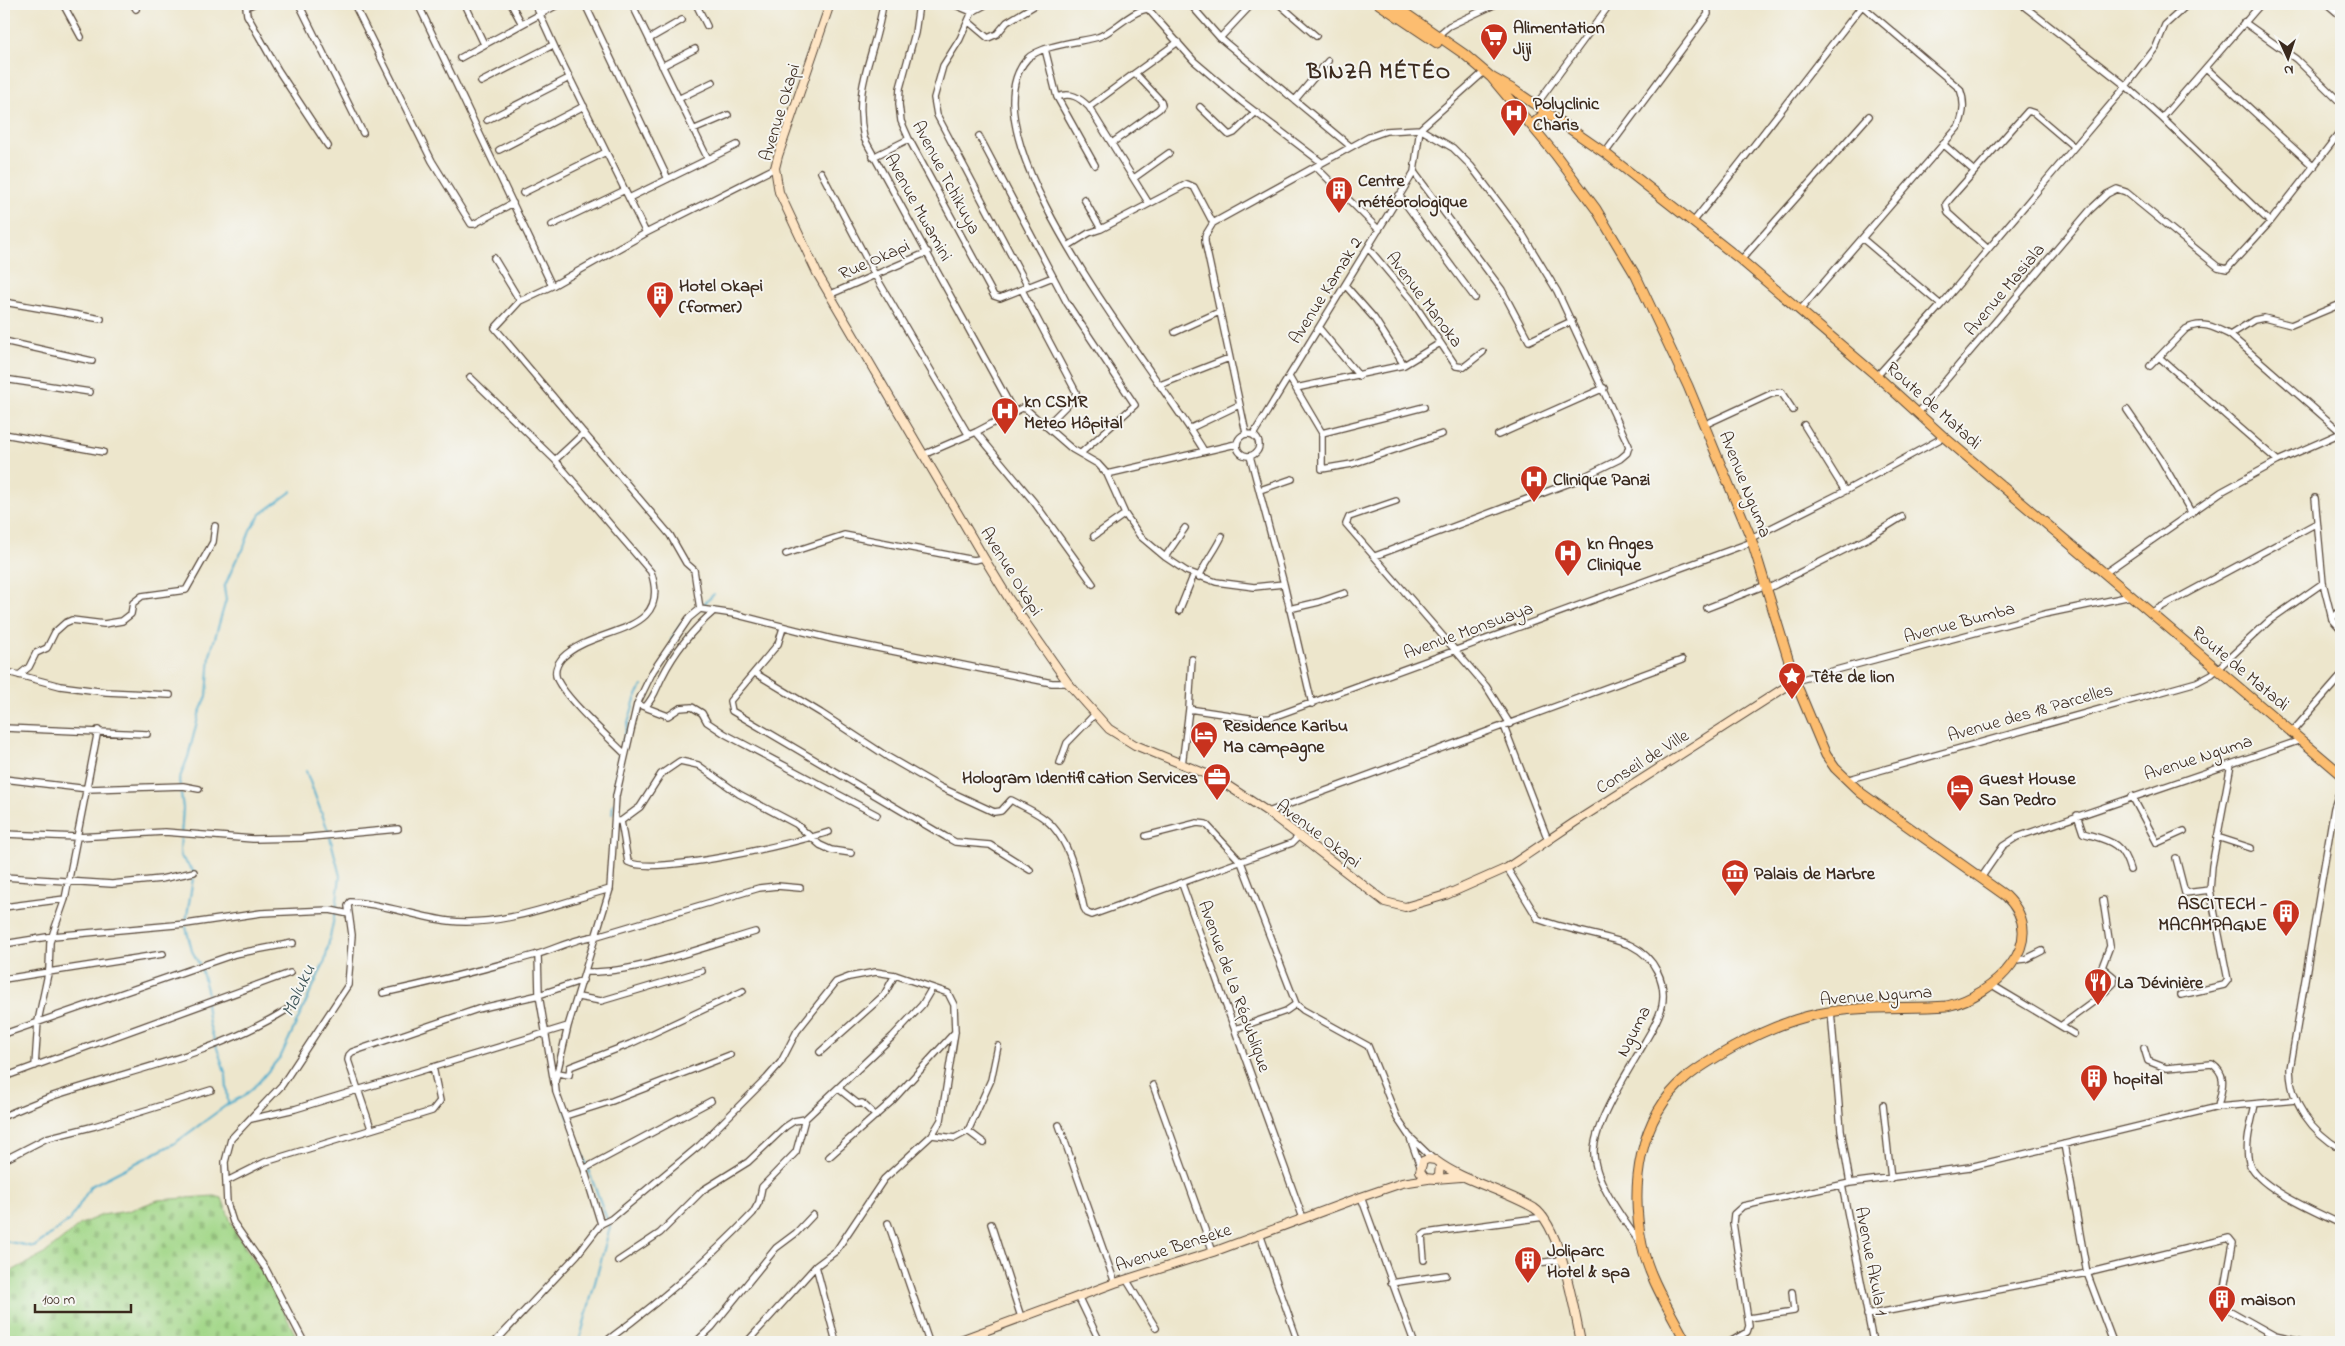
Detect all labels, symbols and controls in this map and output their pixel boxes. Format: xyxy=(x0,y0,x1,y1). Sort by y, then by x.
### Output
place label: Alimentation Jiji xyxy=(1513,16,1605,63)
supermarket icon: Alimentation Jiji xyxy=(1479,22,1509,61)
north arrow xyxy=(2262,32,2312,82)
district label: BINZA MÉTÉO xyxy=(1306,57,1451,89)
text: N xyxy=(2283,59,2294,80)
street label: Avenue Okapi xyxy=(754,61,808,165)
place label: Polyclinic Charis xyxy=(1533,92,1600,139)
hospital icon: Polyclinic Charis xyxy=(1499,98,1529,137)
street label: Avenue Tchikuya xyxy=(904,116,986,239)
street label: Avenue Mwamini xyxy=(877,149,958,267)
place label: Centre météorologique xyxy=(1358,169,1468,217)
building icon: Centre météorologique xyxy=(1324,175,1354,214)
street label: Avenue Kamak 2 xyxy=(1283,232,1370,350)
street label: Rue Okapi xyxy=(835,234,914,288)
street label: Avenue Masiala xyxy=(1959,238,2052,342)
street label: Avenue Manoka xyxy=(1379,247,1468,354)
place label: Hotel Okapi (former) xyxy=(679,274,763,321)
building icon: Hotel Okapi (former) xyxy=(645,280,675,319)
street label: Route de Matadi xyxy=(1879,356,1986,457)
place label: kn CSMR Meteo Hôpital xyxy=(1024,390,1123,437)
hospital icon: kn CSMR Meteo Hôpital xyxy=(990,396,1020,435)
street label: Avenue Nguma xyxy=(1710,428,1777,542)
hospital icon: Clinique Panzi xyxy=(1519,464,1549,503)
place label: Clinique Panzi xyxy=(1553,468,1650,494)
street label: Avenue Okapi xyxy=(973,522,1048,622)
place label: kn Anges Clinique xyxy=(1587,532,1654,579)
hospital icon: kn Anges Clinique xyxy=(1553,538,1583,577)
street label: Avenue Monsuaya xyxy=(1400,596,1537,667)
street label: Avenue Bumba xyxy=(1901,597,2018,651)
street label: Route de Matadi xyxy=(2185,621,2294,718)
place icon: Tête de lion xyxy=(1777,661,1807,700)
place label: Tête de lion xyxy=(1811,665,1895,691)
street label: Avenue des 18 Parcelles xyxy=(1945,678,2116,750)
place label: Residence Karibu Ma campagne xyxy=(1223,714,1348,762)
hotel icon: Residence Karibu Ma campagne xyxy=(1189,720,1219,759)
street label: Conseil de Ville xyxy=(1591,723,1695,802)
street label: Avenue Nguma xyxy=(2141,729,2256,790)
office icon: Hologram Identification Services xyxy=(1202,762,1232,801)
place label: Hologram Identification Services xyxy=(962,766,1198,793)
place label: Guest House San Pedro xyxy=(1979,767,2077,814)
hotel icon: Guest House San Pedro xyxy=(1945,773,1975,812)
street label: Avenue Okapi xyxy=(1270,794,1366,875)
museum icon: Palais de Marbre xyxy=(1720,858,1750,897)
place label: Palais de Marbre xyxy=(1754,862,1876,888)
place label: ASCITECH - MACAMPAGNE xyxy=(2158,892,2267,939)
street label: Avenue de La République xyxy=(1190,897,1277,1077)
building icon: ASCITECH - MACAMPAGNE xyxy=(2271,898,2301,937)
water label: Maluku xyxy=(275,960,323,1022)
restaurant icon: La Dévinière xyxy=(2083,967,2113,1006)
place label: La Dévinière xyxy=(2117,971,2204,997)
street label: Avenue Nguma xyxy=(1819,980,1933,1015)
street label: Nguma xyxy=(1611,1002,1660,1062)
building icon: hopital xyxy=(2079,1063,2109,1102)
place label: hopital xyxy=(2113,1067,2163,1093)
street label: Avenue Akula 1 xyxy=(1847,1205,1893,1318)
street label: Avenue Benseke xyxy=(1112,1218,1236,1280)
place label: Joliparc Hotel & spa xyxy=(1547,1239,1630,1286)
building icon: Joliparc Hotel & spa xyxy=(1513,1245,1543,1284)
scale bar xyxy=(35,1281,131,1313)
building icon: maison xyxy=(2207,1284,2237,1323)
place label: maison xyxy=(2241,1288,2295,1314)
text: 100 m xyxy=(42,1289,75,1311)

